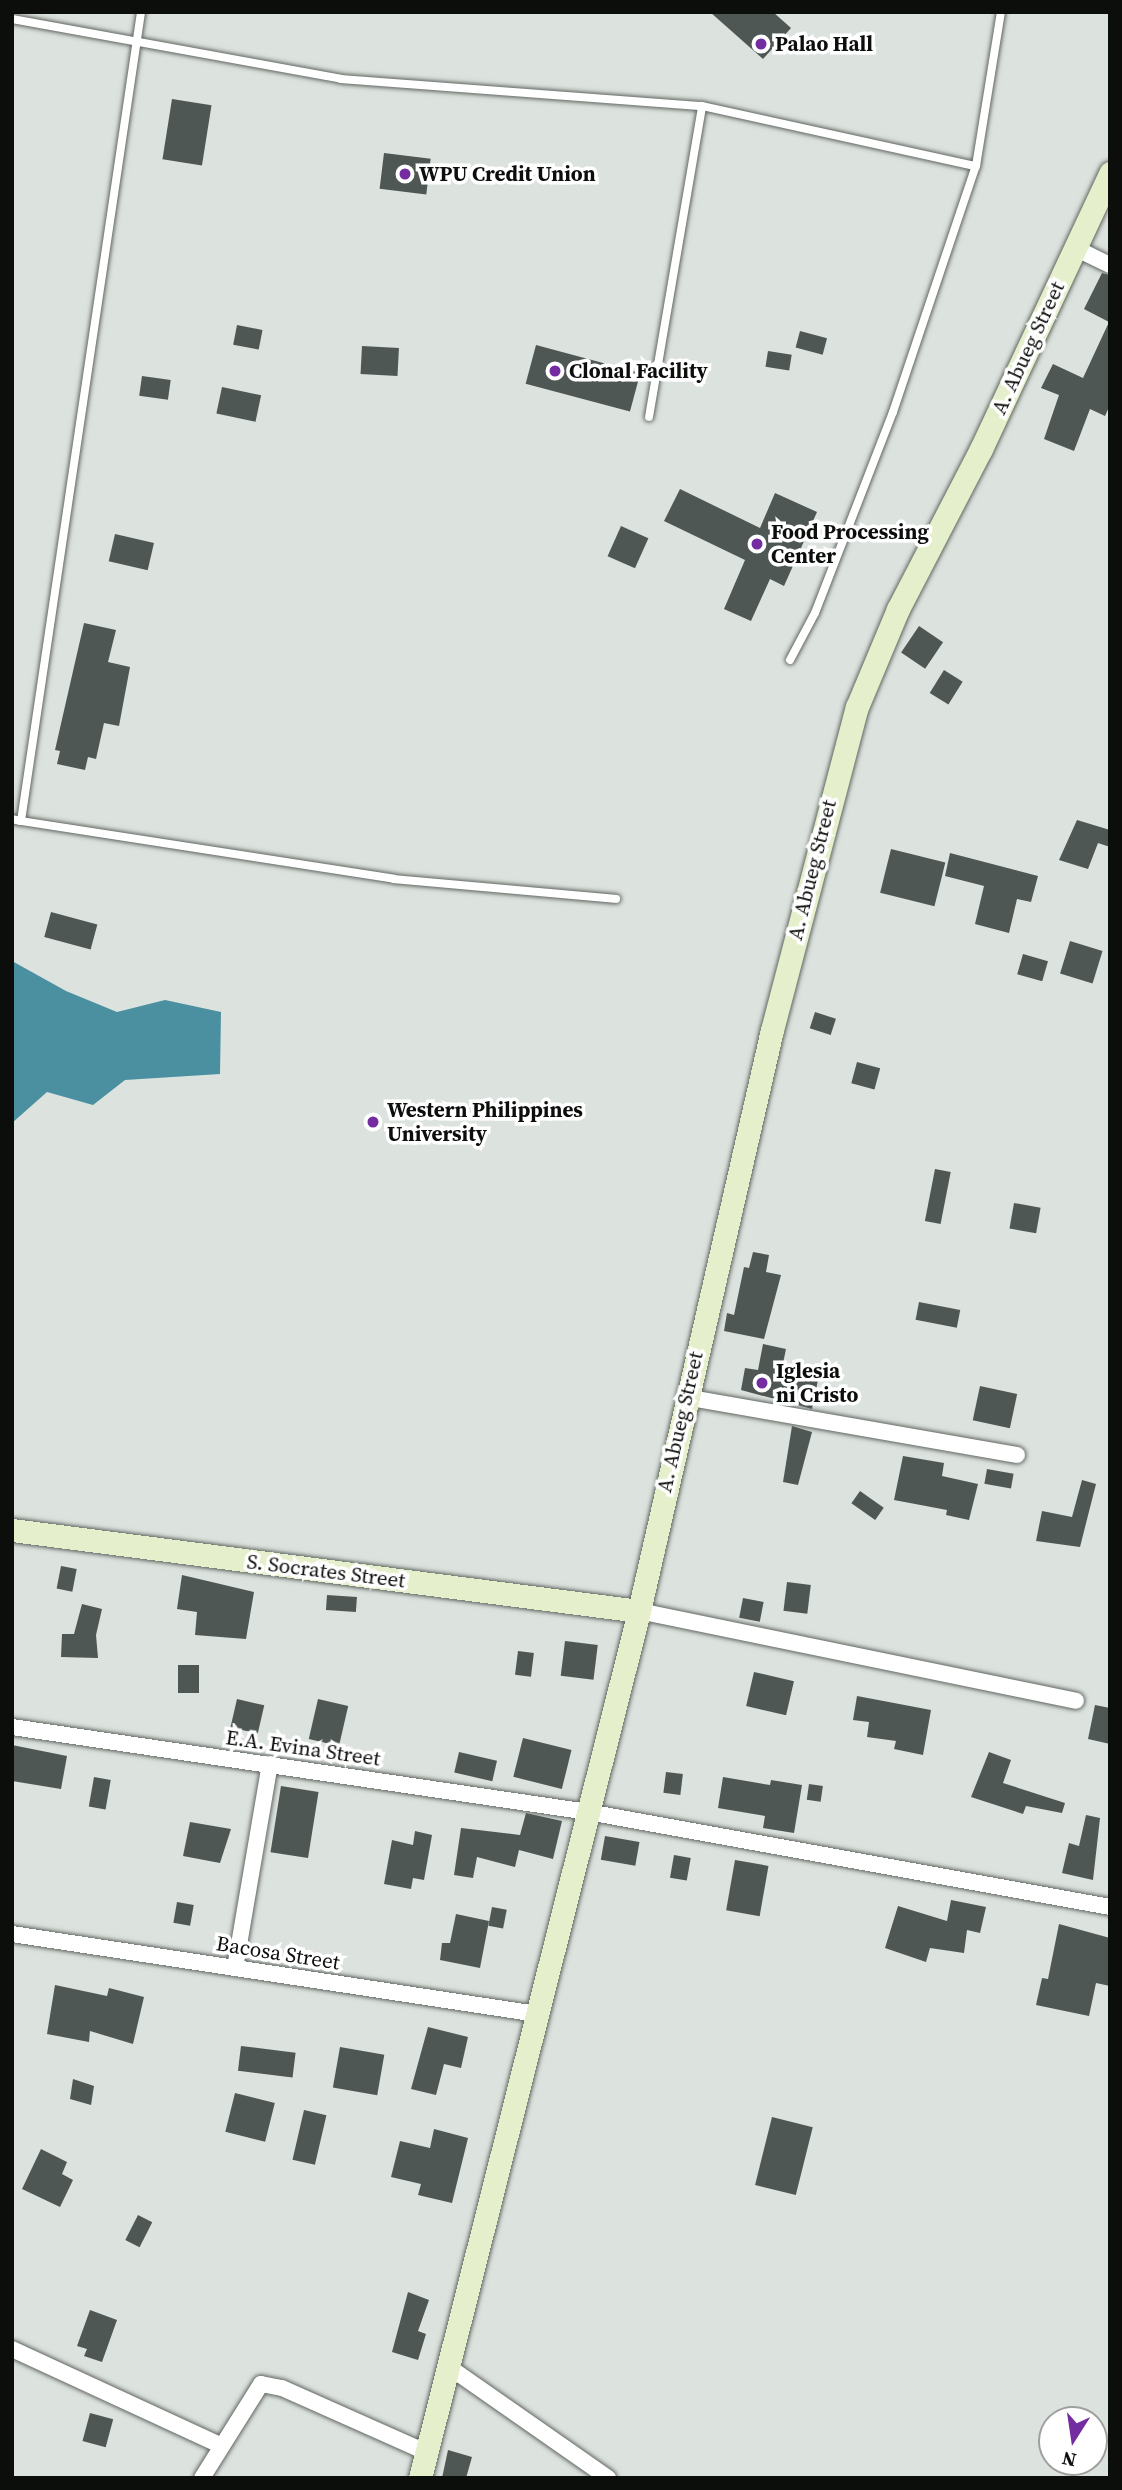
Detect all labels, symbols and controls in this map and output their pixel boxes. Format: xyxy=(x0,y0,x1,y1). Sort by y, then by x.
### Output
place label: Palao Hall xyxy=(775,31,873,57)
marker: Palao Hall xyxy=(753,36,769,52)
place label: WPU Credit Union xyxy=(419,161,596,187)
marker: WPU Credit Union xyxy=(397,166,413,182)
street label: A. Abueg Street xyxy=(986,278,1070,418)
place label: Clonal Facility xyxy=(569,358,708,384)
marker: Clonal Facility xyxy=(547,363,563,379)
place label: Food Processing Center xyxy=(771,519,929,569)
marker: Food Processing Center xyxy=(749,536,765,552)
street label: A. Abueg Street xyxy=(782,797,842,943)
place label: Western Philippines University xyxy=(387,1097,583,1147)
marker: Western Philippines University xyxy=(365,1114,381,1130)
street label: A. Abueg Street xyxy=(652,1349,708,1495)
place label: Iglesia ni Cristo xyxy=(776,1358,858,1408)
marker: Iglesia ni Cristo xyxy=(754,1375,770,1391)
street label: S. Socrates Street xyxy=(245,1549,407,1593)
street label: E.A. Evina Street xyxy=(224,1725,382,1771)
street label: Bacosa Street xyxy=(214,1931,342,1975)
north arrow xyxy=(1038,2406,1108,2476)
text: N xyxy=(1060,2445,1079,2474)

